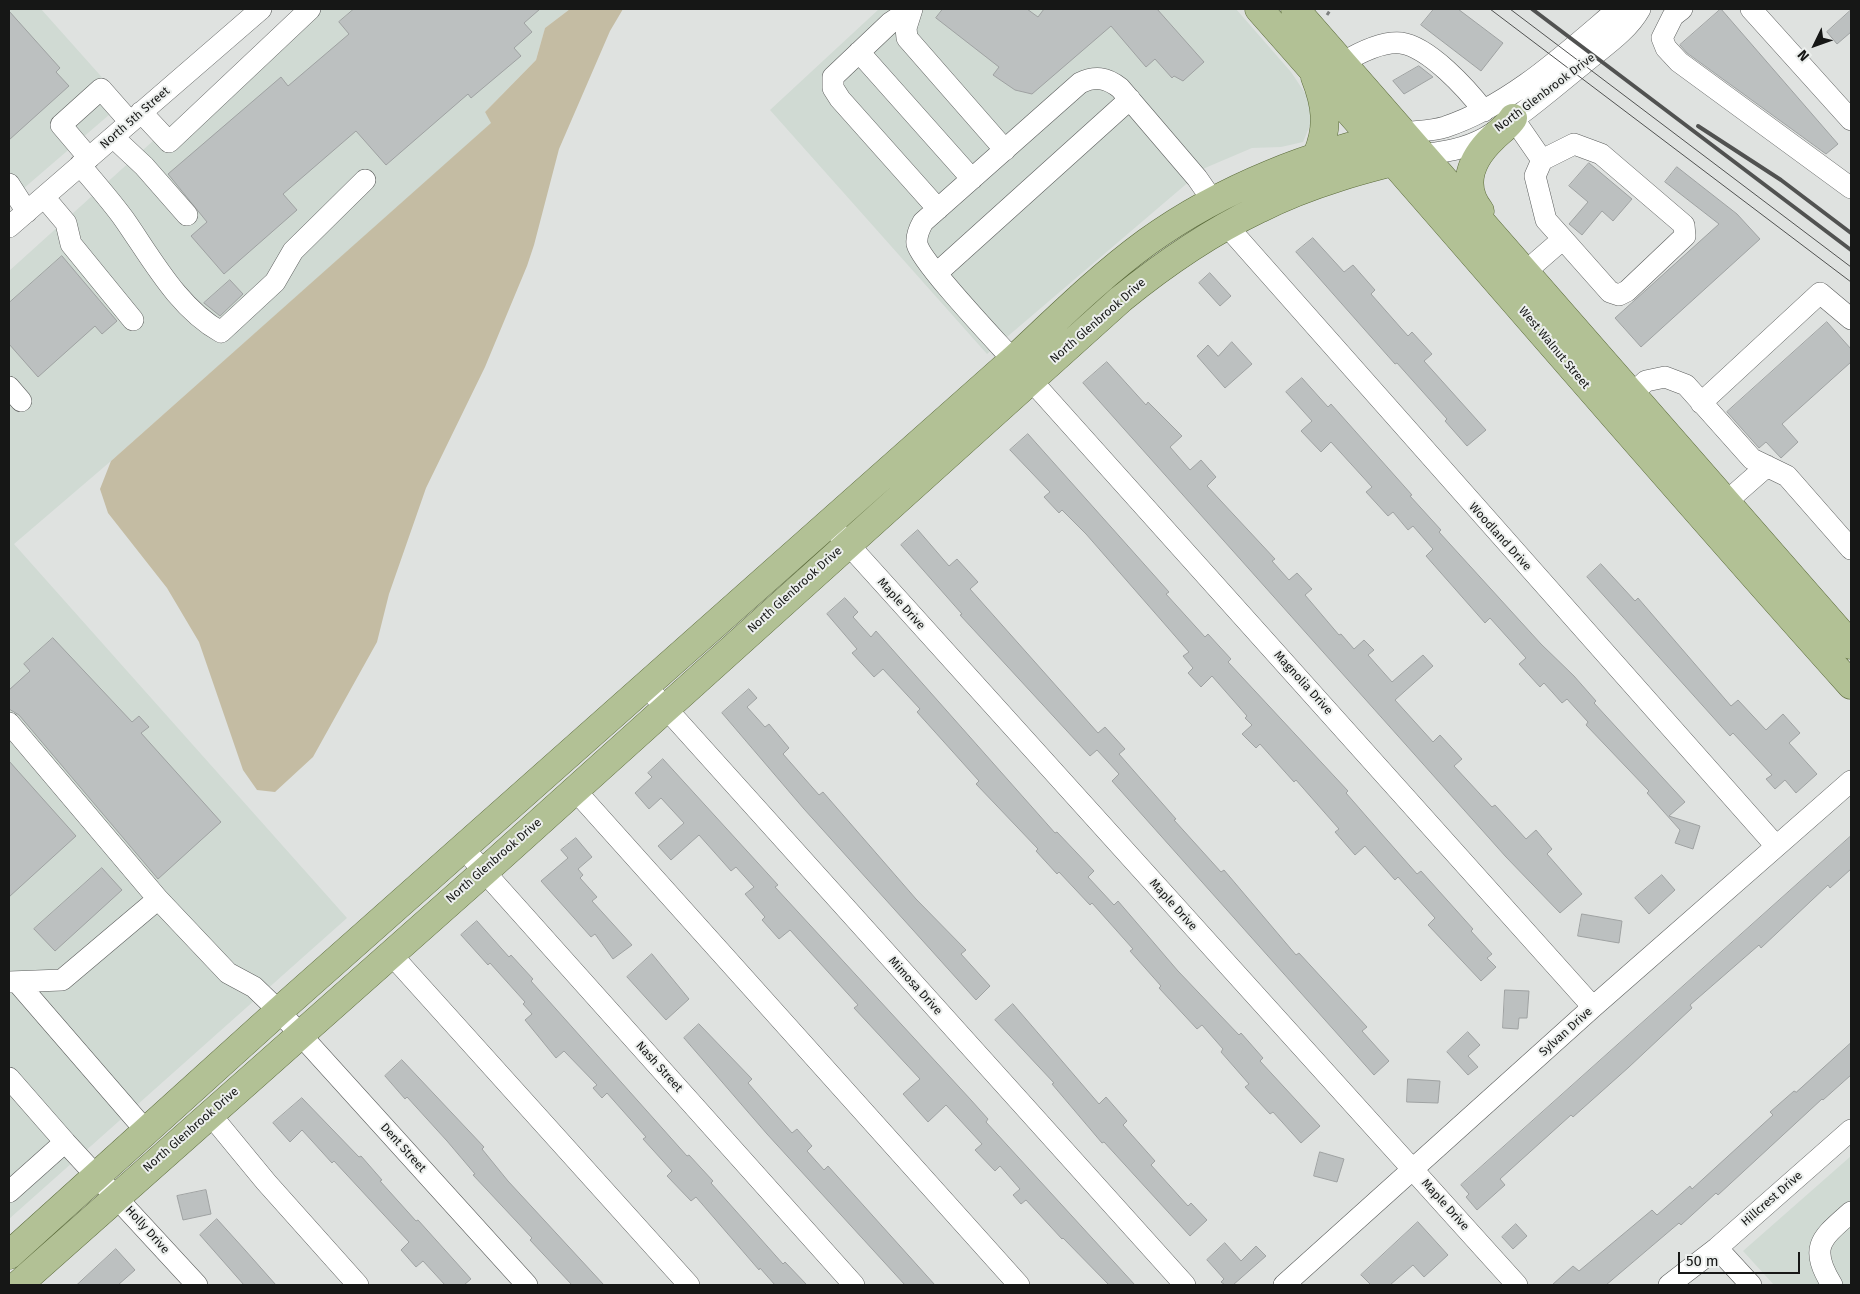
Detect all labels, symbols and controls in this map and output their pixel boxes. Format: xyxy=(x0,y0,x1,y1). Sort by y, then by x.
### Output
north arrow xyxy=(1790,20,1840,70)
text: N xyxy=(1794,46,1813,65)
street label: North Glenbrook Drive xyxy=(1492,51,1598,135)
street label: North 5th Street xyxy=(97,84,173,152)
street label: North Glenbrook Drive xyxy=(1047,276,1149,366)
street label: West Walnut Street xyxy=(1515,304,1593,392)
street label: Woodland Drive xyxy=(1466,500,1534,574)
street label: North Glenbrook Drive xyxy=(745,544,845,636)
street label: Maple Drive xyxy=(874,575,928,633)
street label: Magnolia Drive xyxy=(1271,648,1335,718)
street label: North Glenbrook Drive xyxy=(443,816,545,906)
street label: Maple Drive xyxy=(1146,876,1200,934)
street label: Mimosa Drive xyxy=(885,954,945,1018)
street label: Sylvan Drive xyxy=(1537,1004,1595,1060)
street label: Nash Street xyxy=(633,1039,685,1095)
street label: North Glenbrook Drive xyxy=(140,1085,242,1175)
street label: Dent Street xyxy=(377,1120,429,1176)
street label: Hillcrest Drive xyxy=(1738,1169,1806,1229)
street label: Maple Drive xyxy=(1418,1176,1472,1234)
street label: Holly Drive xyxy=(122,1203,172,1257)
scale bar xyxy=(1680,1242,1802,1274)
text: 50 m xyxy=(1686,1252,1719,1270)

